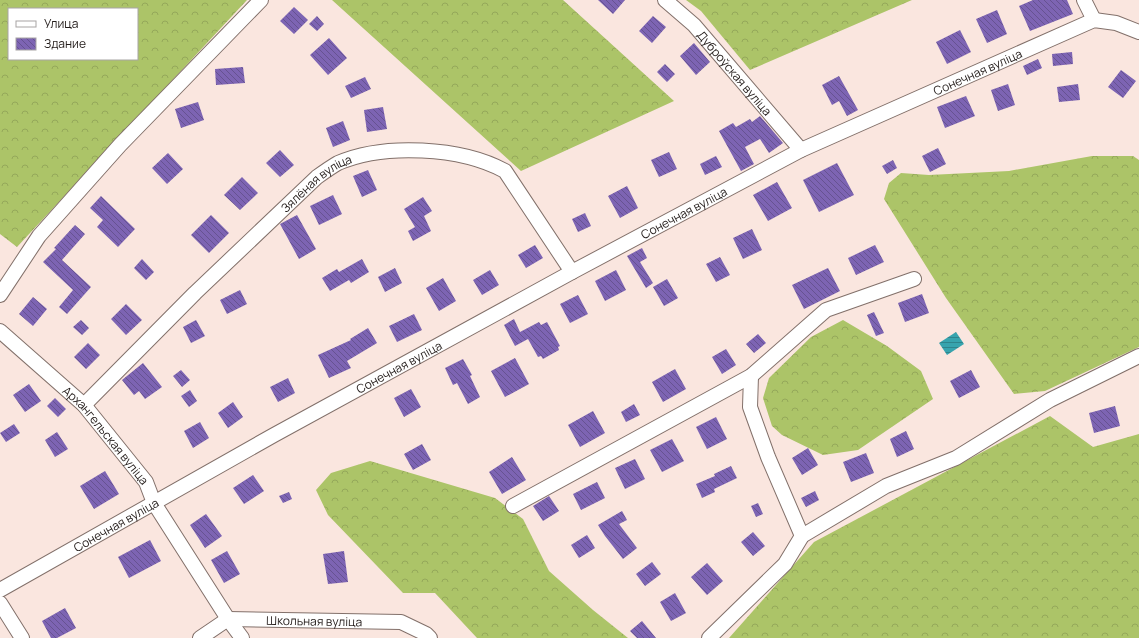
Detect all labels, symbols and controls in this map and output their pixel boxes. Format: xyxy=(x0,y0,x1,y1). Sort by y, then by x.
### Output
legend xyxy=(8,8,138,60)
text: Улица xyxy=(44,15,78,32)
street label: Дуброўская вуліца xyxy=(694,26,776,119)
text: Здание xyxy=(44,35,86,52)
street label: Сонечная вуліца xyxy=(930,45,1025,99)
street label: Зялёная вуліца xyxy=(277,150,354,216)
street label: Сонечная вуліца xyxy=(638,183,730,242)
street label: Сонечная вуліца xyxy=(353,336,445,397)
street label: Архангельская вуліца xyxy=(59,382,153,488)
street label: Сонечная вуліца xyxy=(70,494,162,555)
street label: Школьная вуліца xyxy=(266,611,362,630)

